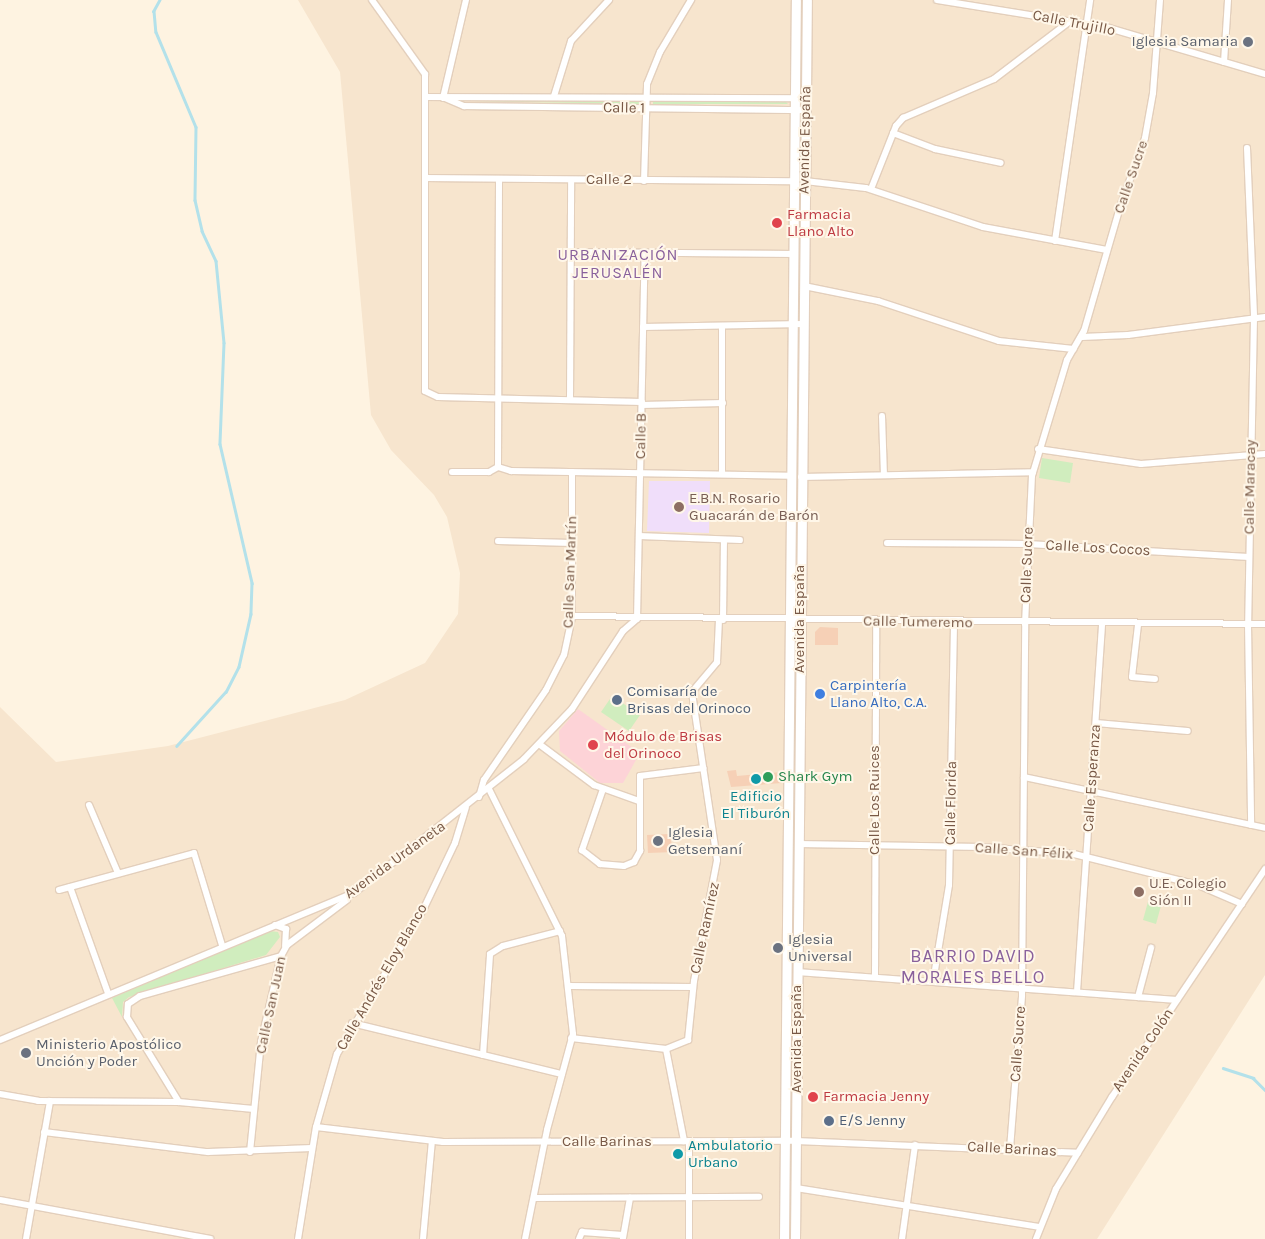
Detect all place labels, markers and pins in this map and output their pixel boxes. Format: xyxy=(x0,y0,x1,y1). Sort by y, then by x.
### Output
place label: Iglesia Samaria xyxy=(1131,33,1238,51)
marker: Iglesia Samaria xyxy=(1242,36,1254,48)
place label: Farmacia Llano Alto xyxy=(787,205,854,240)
marker: Farmacia Llano Alto xyxy=(771,217,783,229)
place label: E.B.N. Rosario Guacarán de Barón xyxy=(689,489,819,524)
marker: E.B.N. Rosario Guacarán de Barón xyxy=(673,501,685,513)
place label: Carpintería Llano Alto, C.A. xyxy=(830,676,927,711)
place label: Comisaría de Brisas del Orinoco xyxy=(627,682,751,717)
marker: Carpintería Llano Alto, C.A. xyxy=(814,688,826,700)
marker: Comisaría de Brisas del Orinoco xyxy=(611,694,623,706)
place label: Módulo de Brisas del Orinoco xyxy=(604,727,722,762)
marker: Módulo de Brisas del Orinoco xyxy=(586,738,600,752)
place label: Shark Gym xyxy=(778,768,852,786)
marker: Shark Gym xyxy=(762,771,774,783)
marker: Edificio El Tiburón xyxy=(750,773,762,785)
place label: Edificio El Tiburón xyxy=(722,787,790,822)
place label: Iglesia Getsemaní xyxy=(668,823,742,858)
marker: Iglesia Getsemaní xyxy=(652,835,664,847)
place label: U.E. Colegio Sión II xyxy=(1149,874,1227,909)
marker: U.E. Colegio Sión II xyxy=(1133,886,1145,898)
place label: Iglesia Universal xyxy=(788,930,852,965)
marker: Iglesia Universal xyxy=(772,942,784,954)
place label: Ministerio Apostólico Unción y Poder xyxy=(36,1035,181,1070)
marker: Ministerio Apostólico Unción y Poder xyxy=(20,1047,32,1059)
place label: Farmacia Jenny xyxy=(823,1088,929,1106)
marker: Farmacia Jenny xyxy=(807,1091,819,1103)
place label: E/S Jenny xyxy=(839,1112,905,1130)
marker: E/S Jenny xyxy=(823,1115,835,1127)
place label: Ambulatorio Urbano xyxy=(688,1136,773,1171)
marker: Ambulatorio Urbano xyxy=(672,1148,684,1160)

